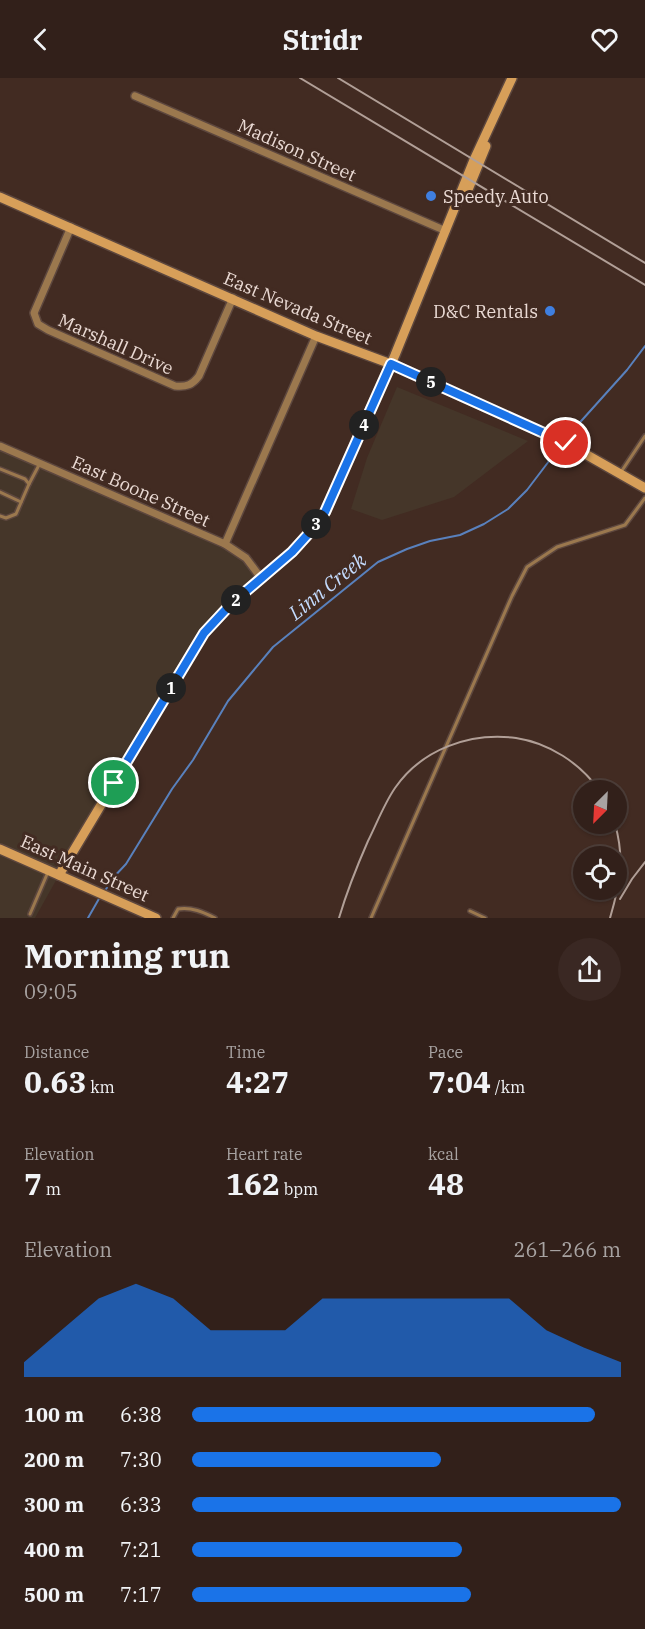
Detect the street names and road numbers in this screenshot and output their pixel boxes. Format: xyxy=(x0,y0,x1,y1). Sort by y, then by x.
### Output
street label: Madison Street xyxy=(234,114,360,186)
street label: East Nevada Street xyxy=(220,266,376,350)
street label: Marshall Drive xyxy=(55,308,177,380)
street label: East Boone Street xyxy=(68,450,214,532)
street label: East Main Street xyxy=(17,829,153,907)

